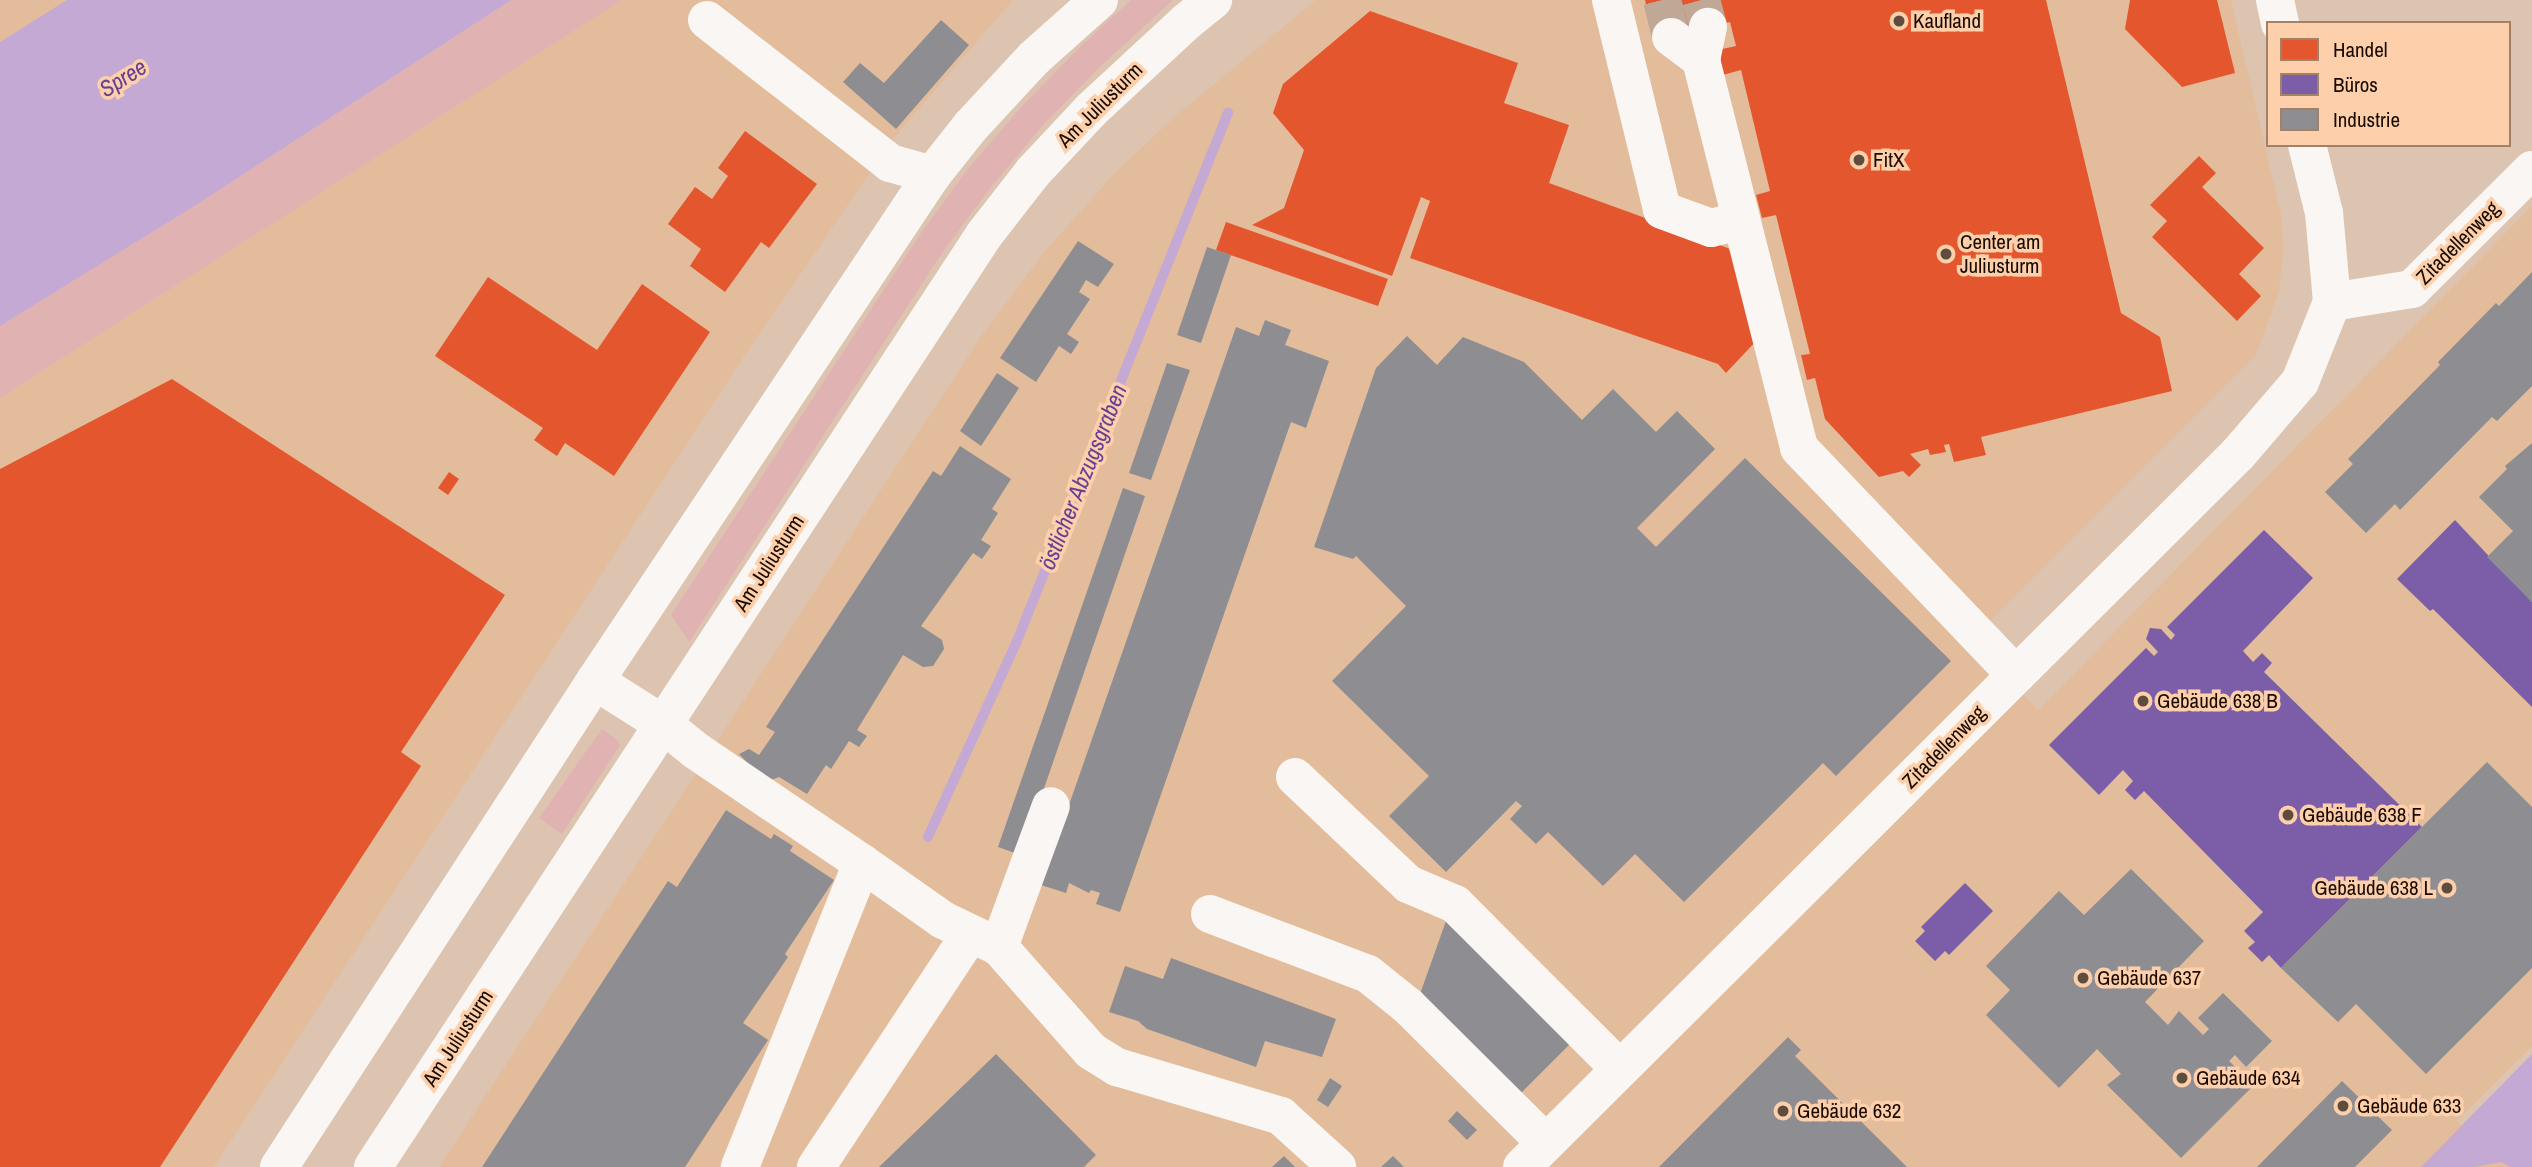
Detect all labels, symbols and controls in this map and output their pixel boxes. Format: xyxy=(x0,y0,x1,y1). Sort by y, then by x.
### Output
place label: Kaufland xyxy=(1913,8,1981,34)
marker: Kaufland xyxy=(1891,13,1907,29)
legend xyxy=(2266,21,2511,147)
text: Handel xyxy=(2333,35,2388,64)
water label: Spree xyxy=(94,53,152,103)
street label: Am Juliusturm xyxy=(1052,57,1148,153)
text: Büros xyxy=(2333,70,2378,99)
text: Industrie xyxy=(2333,105,2400,134)
place label: FitX xyxy=(1873,147,1905,173)
marker: FitX xyxy=(1851,152,1867,168)
street label: Zitadellenweg xyxy=(2411,196,2505,290)
place label: Center am Juliusturm xyxy=(1960,229,2040,279)
marker: Center am Juliusturm xyxy=(1938,246,1954,262)
water label: östlicher Abzugsgraben xyxy=(1033,380,1133,574)
street label: Am Juliusturm xyxy=(728,510,810,616)
place label: Gebäude 638 B xyxy=(2157,688,2278,714)
marker: Gebäude 638 B xyxy=(2135,693,2151,709)
street label: Zitadellenweg xyxy=(1897,700,1991,794)
place label: Gebäude 638 F xyxy=(2302,802,2422,828)
marker: Gebäude 638 F xyxy=(2280,807,2296,823)
place label: Gebäude 638 L xyxy=(2314,875,2433,901)
marker: Gebäude 638 L xyxy=(2439,880,2455,896)
place label: Gebäude 637 xyxy=(2097,965,2201,991)
marker: Gebäude 637 xyxy=(2075,970,2091,986)
street label: Am Juliusturm xyxy=(417,985,499,1091)
place label: Gebäude 634 xyxy=(2196,1065,2300,1091)
marker: Gebäude 634 xyxy=(2174,1070,2190,1086)
place label: Gebäude 633 xyxy=(2357,1093,2461,1119)
place label: Gebäude 632 xyxy=(1797,1098,1901,1124)
marker: Gebäude 633 xyxy=(2335,1098,2351,1114)
marker: Gebäude 632 xyxy=(1775,1103,1791,1119)

